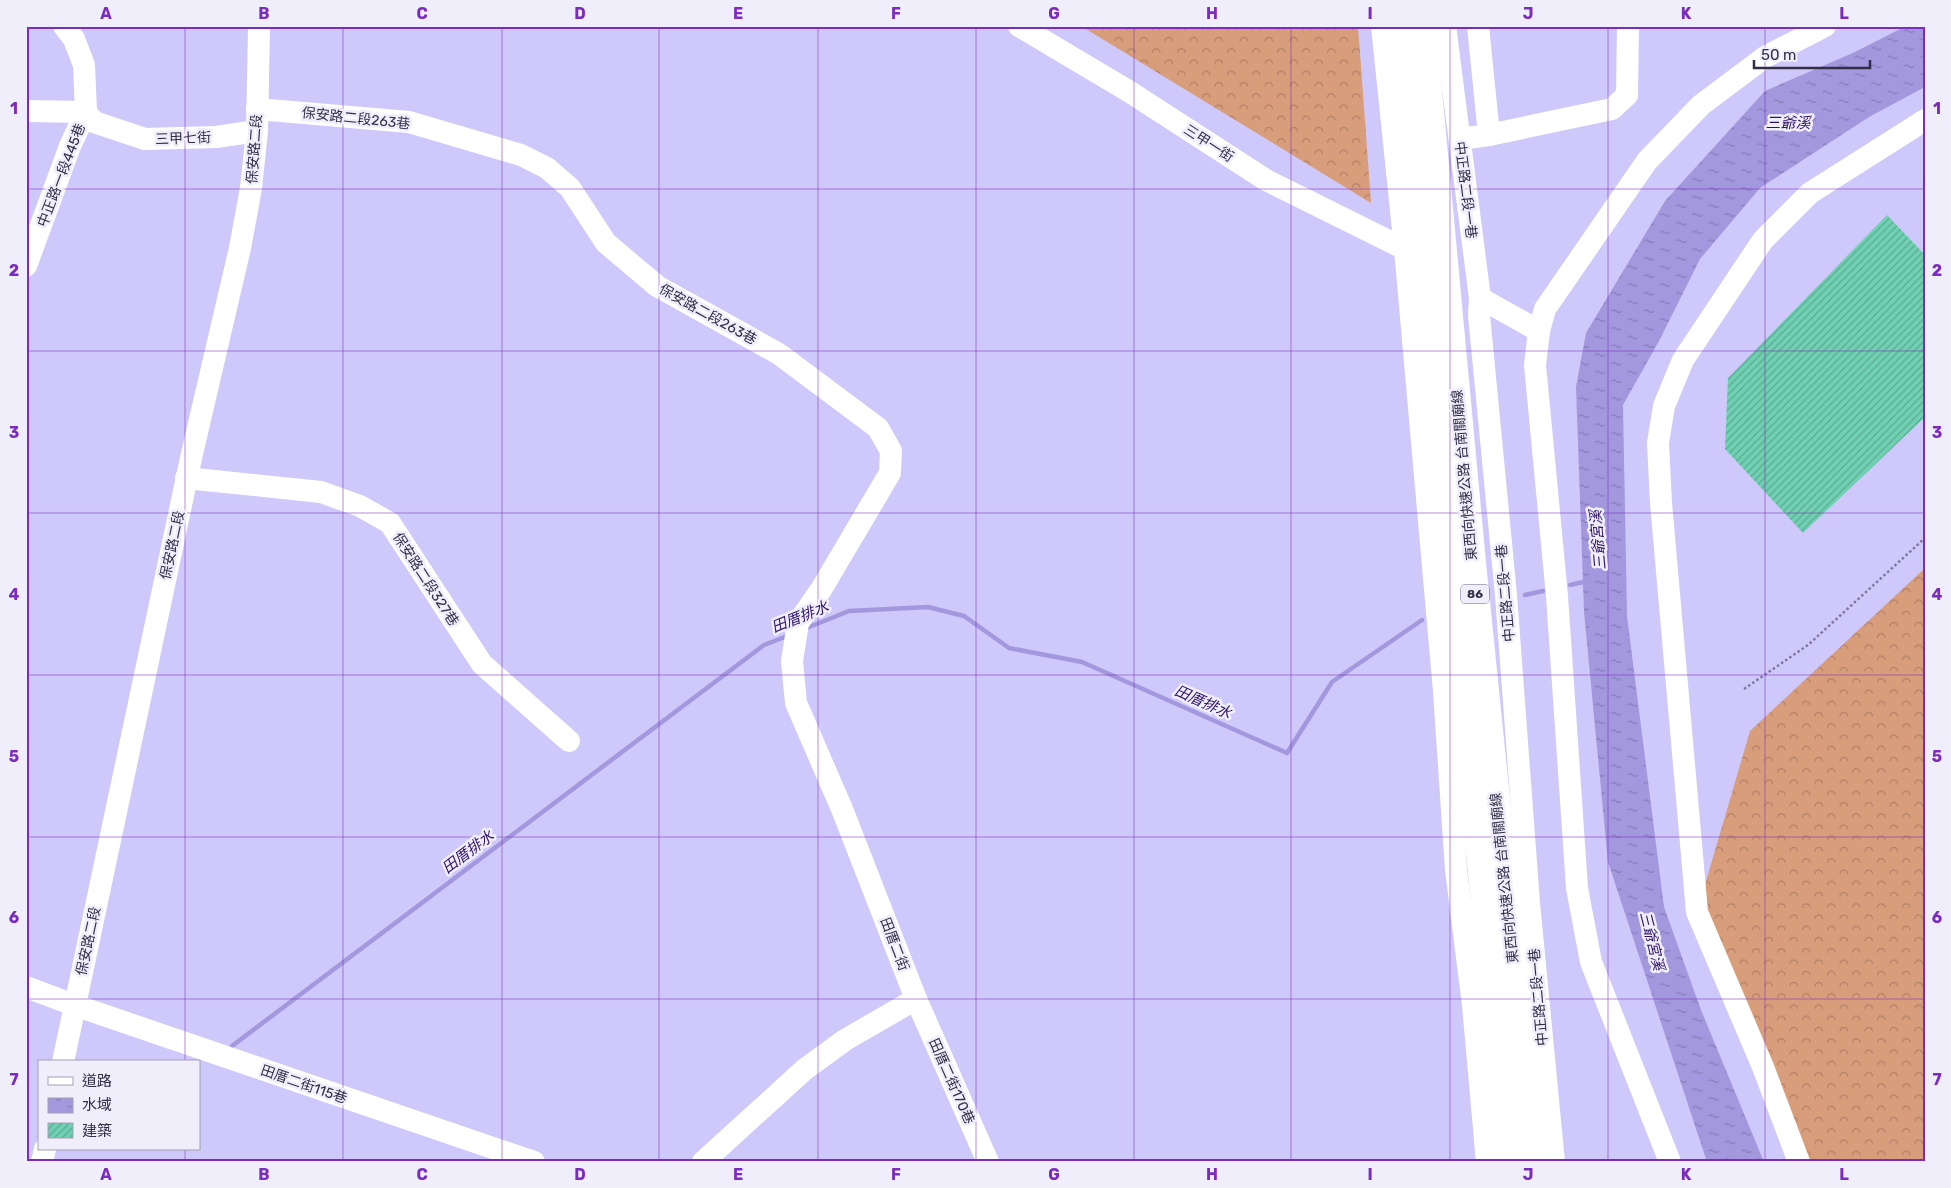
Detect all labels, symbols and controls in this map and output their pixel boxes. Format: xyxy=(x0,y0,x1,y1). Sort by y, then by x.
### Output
text: A xyxy=(100,4,112,23)
text: B xyxy=(258,4,270,23)
text: C xyxy=(416,4,428,23)
text: D xyxy=(574,4,586,23)
text: E xyxy=(733,4,743,23)
text: F xyxy=(891,4,901,23)
text: G xyxy=(1048,4,1060,23)
text: H xyxy=(1206,4,1218,23)
text: I xyxy=(1367,4,1373,23)
text: J xyxy=(1523,4,1533,23)
text: K xyxy=(1681,4,1692,23)
text: L xyxy=(1839,4,1849,23)
scale bar xyxy=(1754,38,1870,70)
text: 50 m xyxy=(1761,46,1796,64)
text: 1 xyxy=(10,99,18,118)
text: 1 xyxy=(1933,99,1941,118)
street label: 保安路二段263巷 xyxy=(301,104,411,133)
street label: 保安路二段 xyxy=(244,114,265,185)
water label: 三爺溪 xyxy=(1765,114,1812,132)
street label: 中正路一段445巷 xyxy=(34,121,89,229)
street label: 三甲一街 xyxy=(1181,121,1237,166)
street label: 三甲七街 xyxy=(155,129,211,148)
street label: 中正路二段一巷 xyxy=(1451,140,1480,240)
text: 2 xyxy=(9,261,19,280)
text: 2 xyxy=(1932,261,1942,280)
street label: 保安路二段263巷 xyxy=(656,281,760,348)
street label: 東西向快速公路 台南關廟線 xyxy=(1449,389,1480,561)
text: 3 xyxy=(9,423,19,442)
text: 3 xyxy=(1932,423,1942,442)
water label: 三爺宮溪 xyxy=(1586,507,1610,571)
street label: 保安路二段 xyxy=(157,509,188,581)
street label: 保安路二段327巷 xyxy=(389,529,462,629)
street label: 中正路二段一巷 xyxy=(1493,543,1518,643)
road number: 86 xyxy=(1461,584,1489,604)
text: 4 xyxy=(9,585,20,604)
text: 4 xyxy=(1932,585,1943,604)
water label: 田厝排水 xyxy=(769,597,832,637)
water label: 田厝排水 xyxy=(1172,682,1235,723)
text: 5 xyxy=(9,747,19,766)
text: 5 xyxy=(1932,747,1942,766)
street label: 東西向快速公路 台南關廟線 xyxy=(1487,792,1522,964)
water label: 田厝排水 xyxy=(439,826,498,877)
street label: 保安路二段 xyxy=(73,905,104,977)
text: 6 xyxy=(9,908,19,927)
text: 6 xyxy=(1932,908,1942,927)
water label: 三爺宮溪 xyxy=(1636,910,1668,974)
street label: 田厝二街 xyxy=(877,915,913,973)
street label: 中正路二段一巷 xyxy=(1526,947,1551,1047)
street label: 田厝二街170巷 xyxy=(925,1036,978,1127)
legend xyxy=(38,1060,200,1150)
street label: 田厝二街115巷 xyxy=(258,1062,349,1107)
text: 7 xyxy=(9,1070,19,1089)
text: 7 xyxy=(1932,1070,1942,1089)
text: 道路 xyxy=(82,1072,112,1090)
text: 水域 xyxy=(82,1096,112,1114)
text: 建築 xyxy=(82,1122,112,1140)
text: A xyxy=(100,1165,112,1184)
text: B xyxy=(258,1165,270,1184)
text: C xyxy=(416,1165,428,1184)
text: D xyxy=(574,1165,586,1184)
text: E xyxy=(733,1165,743,1184)
text: F xyxy=(891,1165,901,1184)
text: G xyxy=(1048,1165,1060,1184)
text: H xyxy=(1206,1165,1218,1184)
text: I xyxy=(1367,1165,1373,1184)
text: J xyxy=(1523,1165,1533,1184)
text: K xyxy=(1681,1165,1692,1184)
text: L xyxy=(1839,1165,1849,1184)

